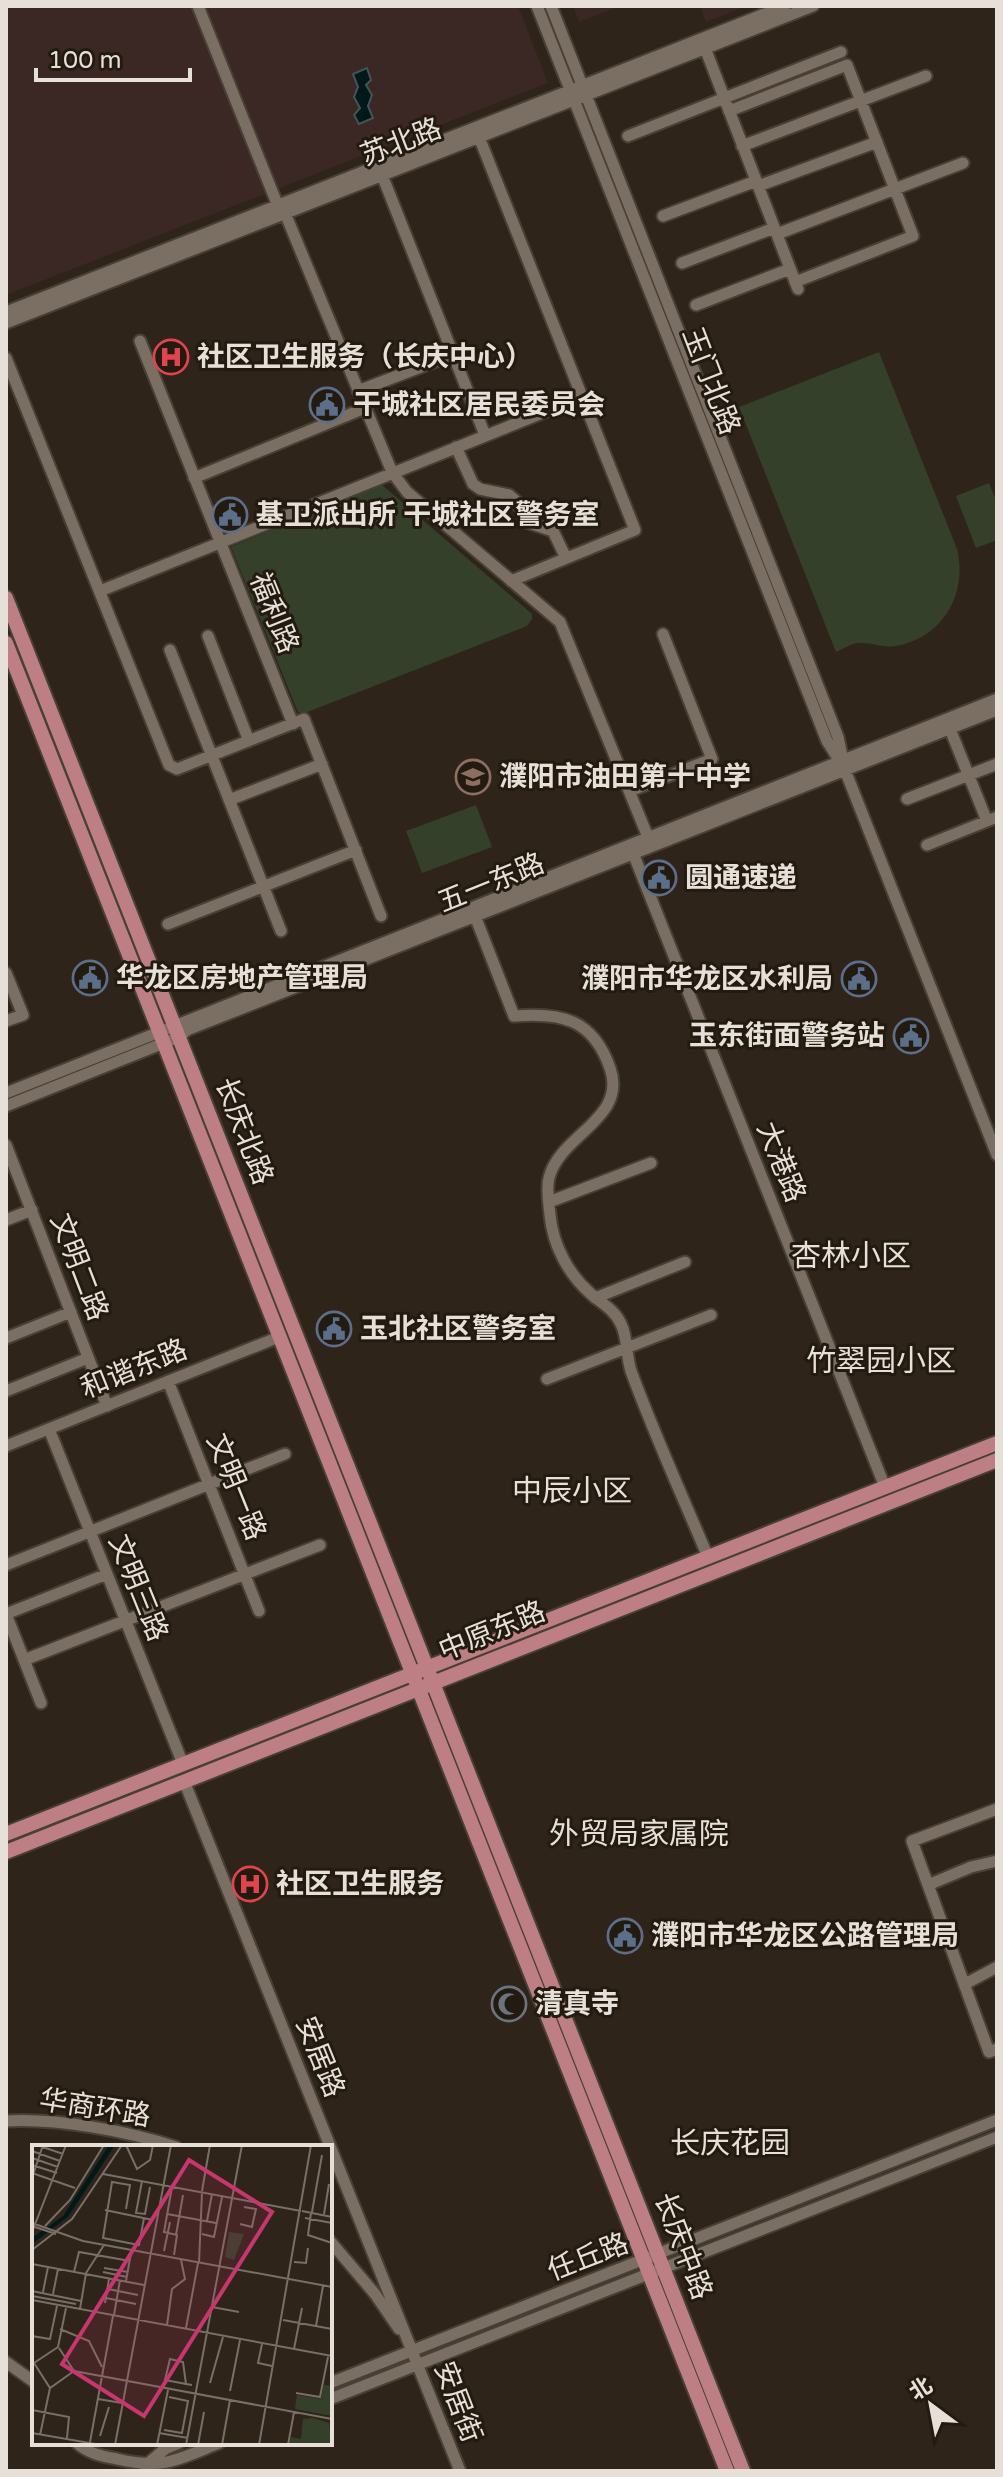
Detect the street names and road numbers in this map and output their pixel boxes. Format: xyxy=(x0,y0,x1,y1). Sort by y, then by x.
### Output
street label: 苏北路 xyxy=(356,111,446,173)
street label: 玉门北路 xyxy=(675,323,747,439)
street label: 福利路 xyxy=(243,568,305,658)
street label: 五一东路 xyxy=(433,846,549,920)
street label: 长庆北路 xyxy=(208,1073,280,1189)
street label: 大港路 xyxy=(750,1117,812,1207)
street label: 文明二路 xyxy=(43,1209,115,1325)
street label: 和谐东路 xyxy=(76,1332,192,1406)
street label: 文明一路 xyxy=(199,1429,273,1545)
street label: 文明三路 xyxy=(101,1530,175,1646)
street label: 中原东路 xyxy=(434,1594,550,1668)
street label: 安居路 xyxy=(289,2012,351,2102)
street label: 华商环路 xyxy=(37,2082,153,2134)
street label: 长庆中路 xyxy=(647,2188,719,2304)
street label: 任丘路 xyxy=(543,2226,633,2288)
street label: 安居街 xyxy=(427,2357,489,2447)

